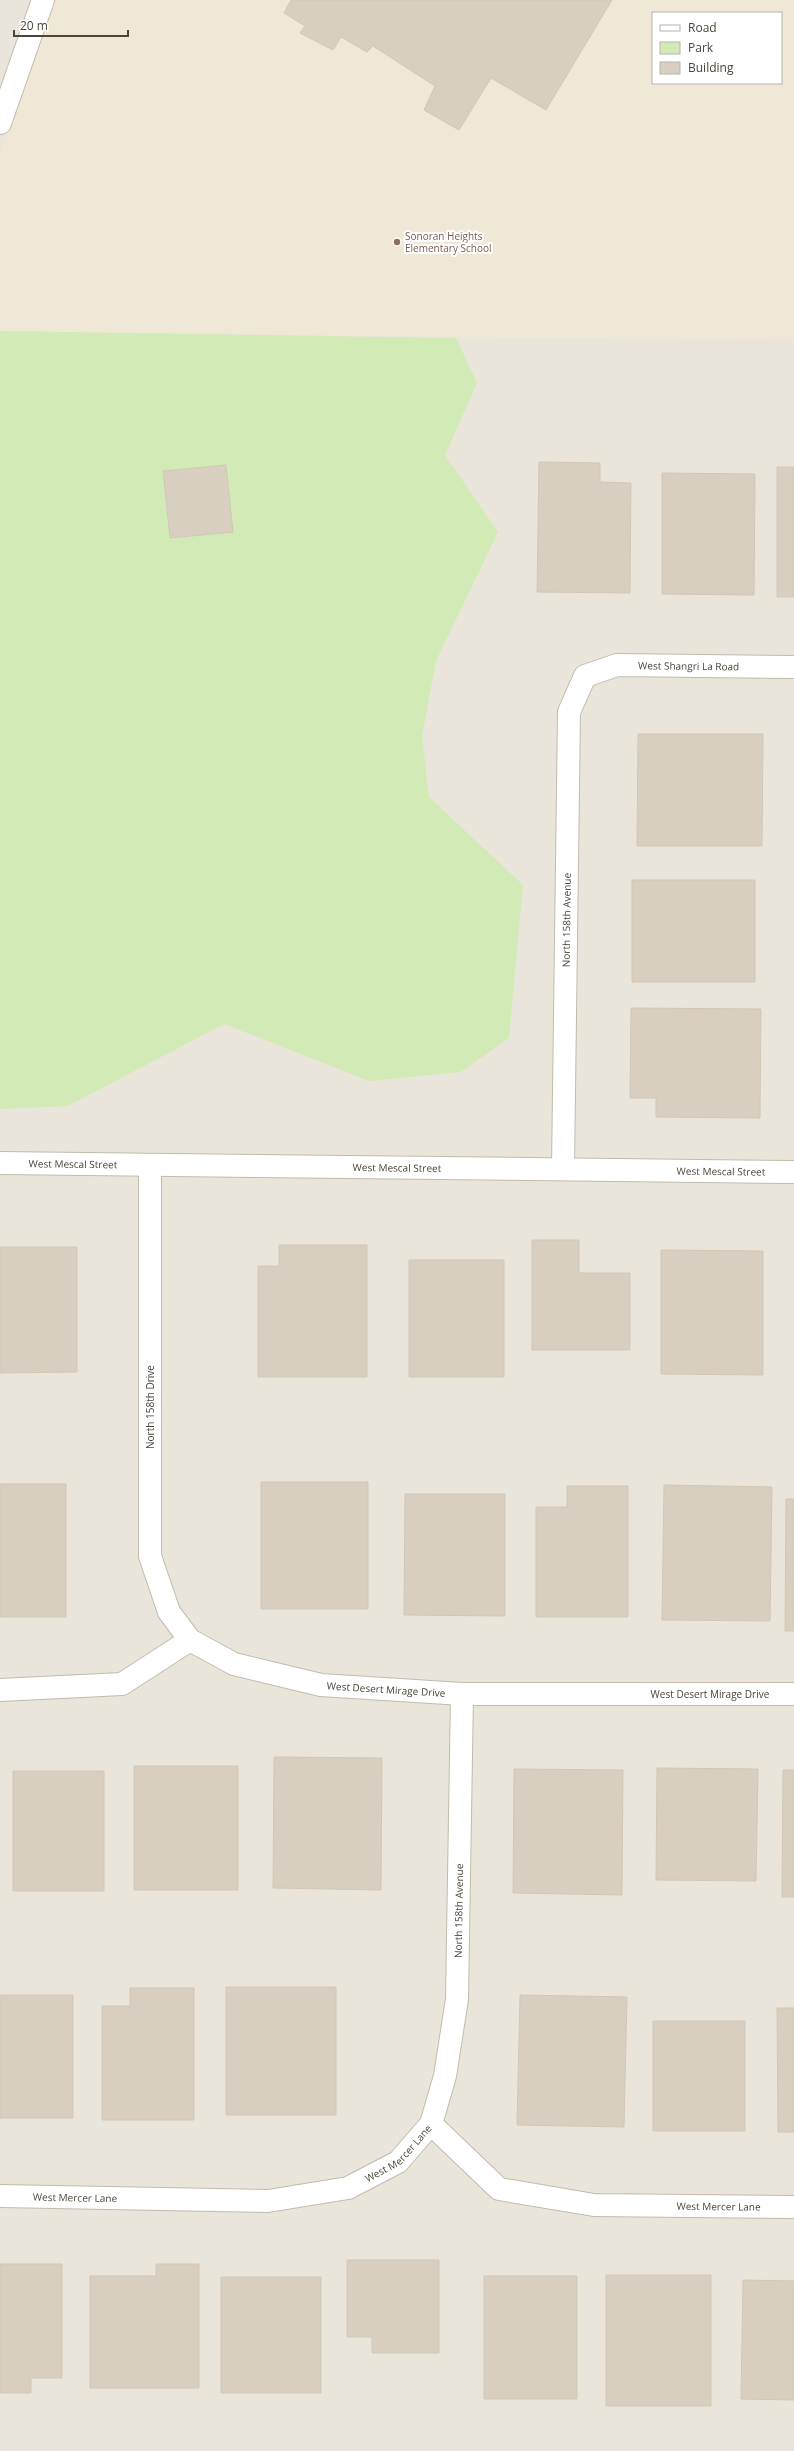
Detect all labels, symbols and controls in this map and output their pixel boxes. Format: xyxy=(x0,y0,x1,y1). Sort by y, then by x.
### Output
scale bar xyxy=(14,12,128,38)
legend xyxy=(652,12,782,84)
text: 20 m xyxy=(20,17,48,34)
text: Road xyxy=(688,19,717,36)
text: Park xyxy=(688,39,714,56)
text: Building xyxy=(688,59,734,76)
place label: Sonoran Heights Elementary School xyxy=(405,229,491,255)
marker: Sonoran Heights Elementary School xyxy=(392,237,402,247)
street label: West Shangri La Road xyxy=(638,658,739,673)
street label: North 158th Avenue xyxy=(559,872,574,967)
street label: West Mescal Street xyxy=(29,1156,118,1171)
street label: West Mescal Street xyxy=(353,1160,442,1175)
street label: West Mescal Street xyxy=(677,1164,766,1179)
street label: North 158th Drive xyxy=(143,1365,157,1449)
street label: West Desert Mirage Drive xyxy=(326,1678,446,1700)
street label: West Desert Mirage Drive xyxy=(651,1687,770,1701)
street label: North 158th Avenue xyxy=(451,1863,466,1958)
street label: West Mercer Lane xyxy=(362,2121,435,2185)
street label: West Mercer Lane xyxy=(33,2190,118,2205)
street label: West Mercer Lane xyxy=(676,2199,761,2214)

